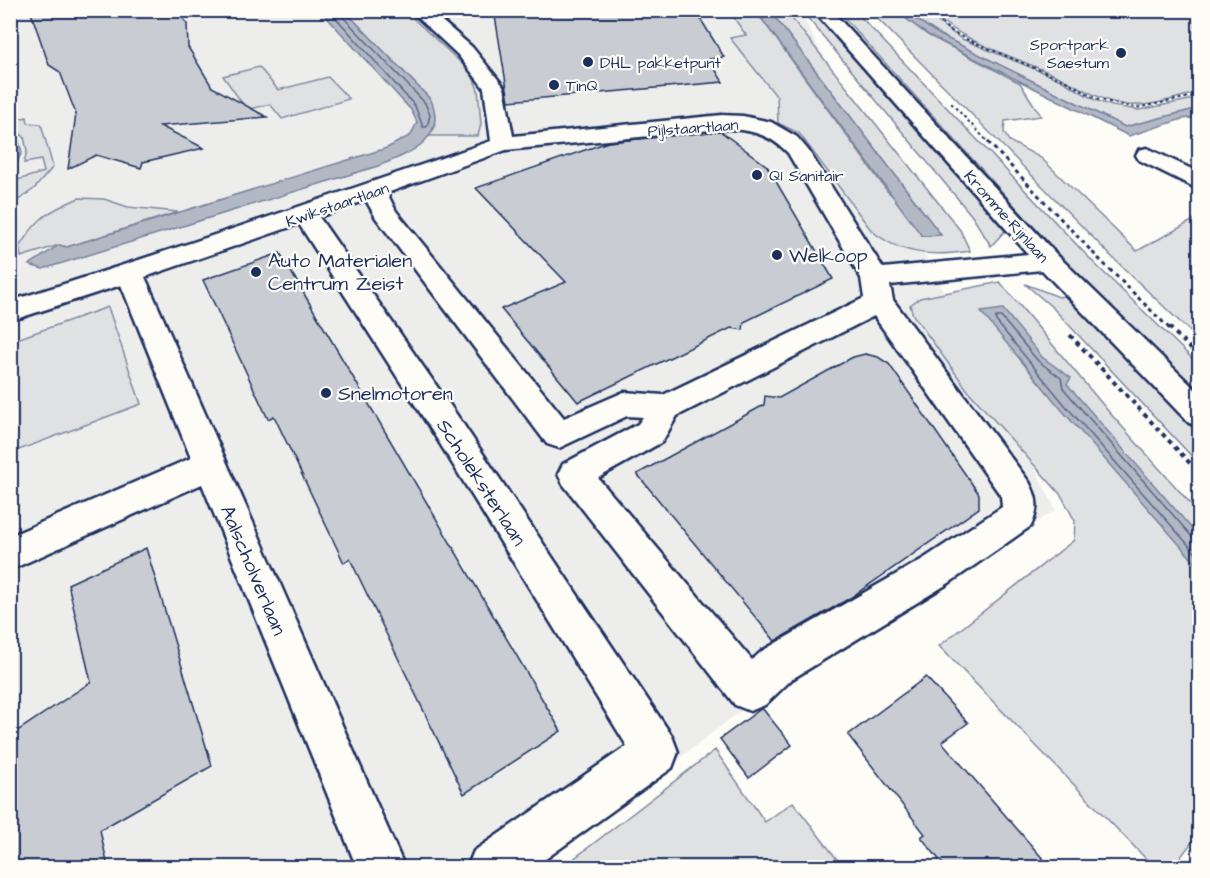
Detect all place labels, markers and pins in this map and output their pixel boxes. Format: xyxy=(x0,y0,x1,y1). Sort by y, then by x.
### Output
place label: Sportpark Saestum xyxy=(1030,34,1110,74)
marker: Sportpark Saestum xyxy=(1114,46,1128,60)
place label: DHL pakketpunt xyxy=(600,52,721,74)
marker: DHL pakketpunt xyxy=(581,55,595,69)
place label: TinQ xyxy=(566,75,598,97)
marker: TinQ xyxy=(547,78,561,92)
place label: Q1 Sanitair xyxy=(769,165,844,187)
marker: Q1 Sanitair xyxy=(750,168,764,182)
place label: Welkoop xyxy=(789,242,868,270)
place label: Auto Materialen Centrum Zeist xyxy=(268,247,412,298)
marker: Welkoop xyxy=(770,248,784,262)
marker: Auto Materialen Centrum Zeist xyxy=(249,265,263,279)
place label: Snelmotoren xyxy=(338,380,453,408)
marker: Snelmotoren xyxy=(319,386,333,400)

